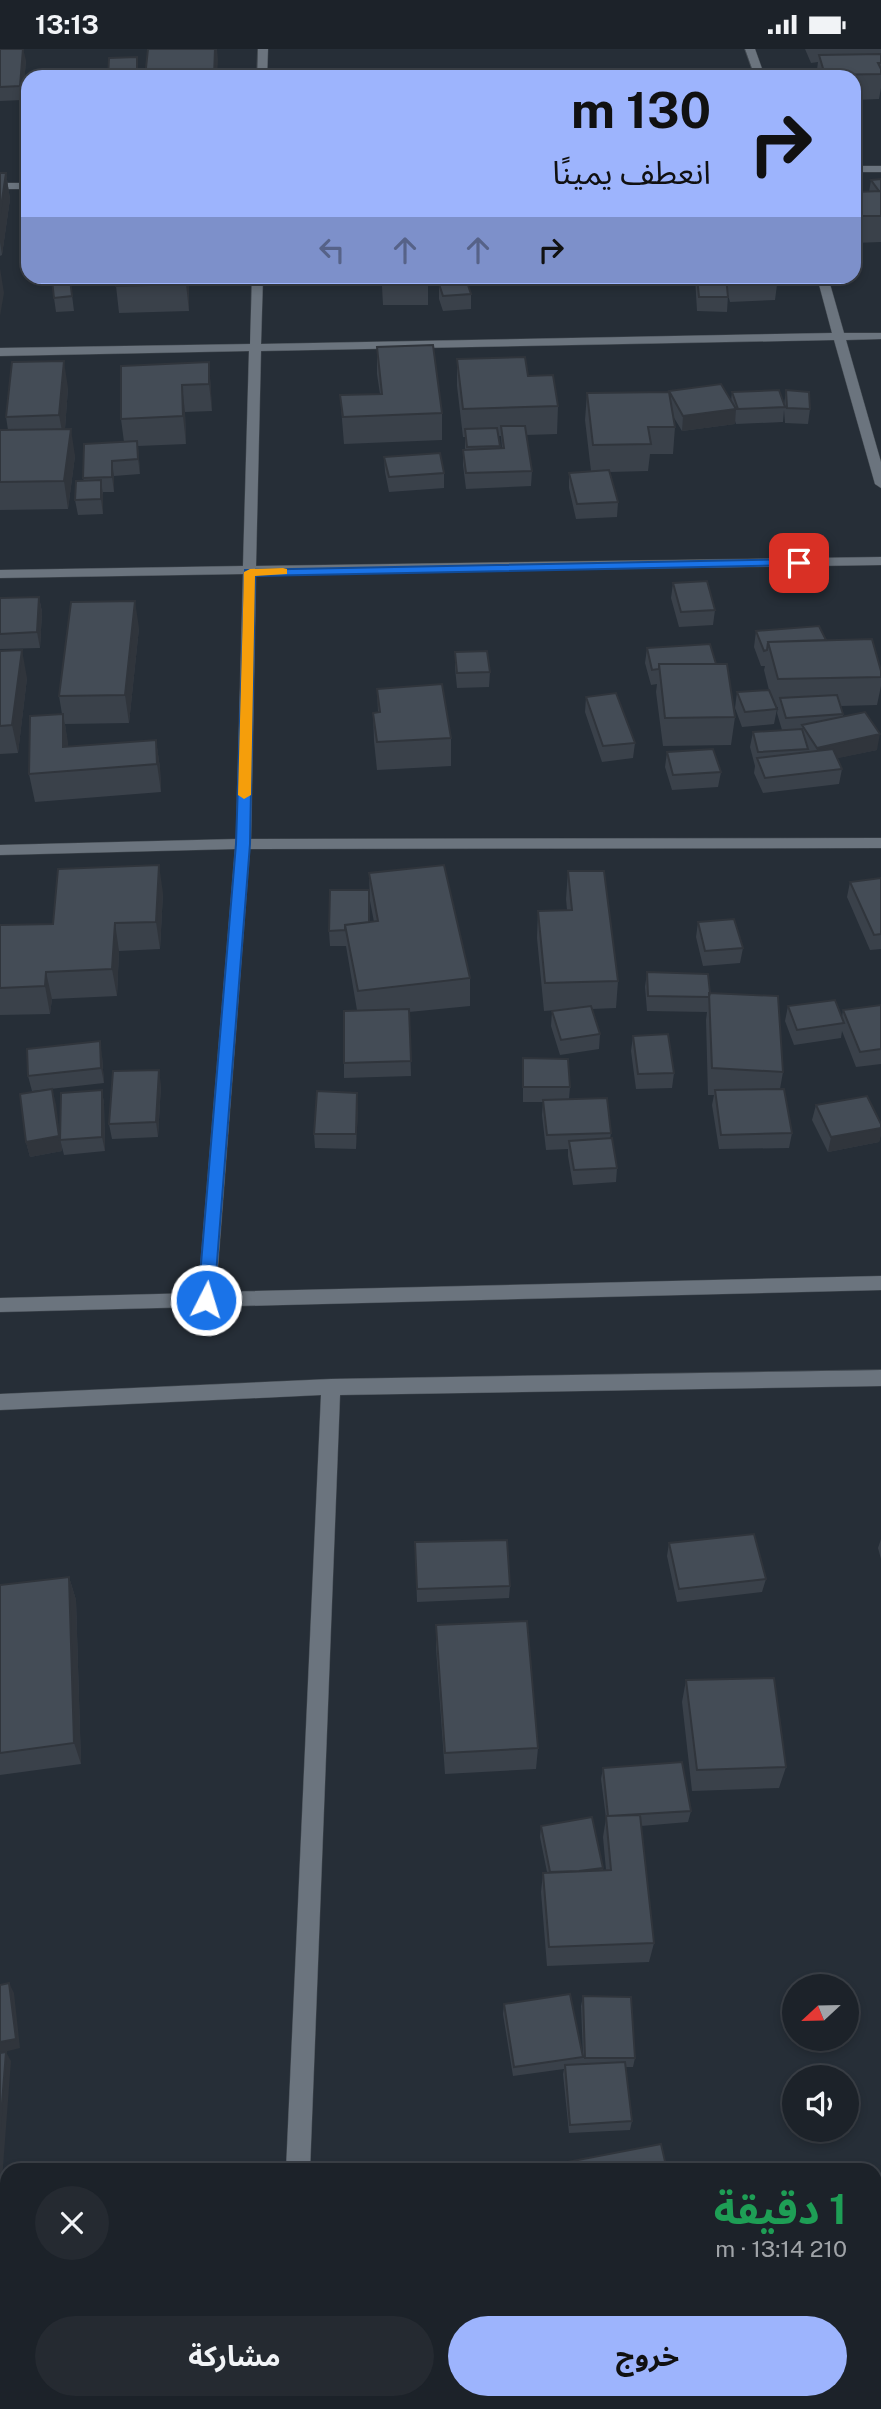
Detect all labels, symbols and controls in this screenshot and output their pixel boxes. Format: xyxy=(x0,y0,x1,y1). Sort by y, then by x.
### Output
text: 13:13 xyxy=(35,9,99,40)
text: 130 m xyxy=(571,81,711,139)
icon: right xyxy=(735,98,826,189)
text: انعطف يمينًا xyxy=(552,154,711,191)
icon: left xyxy=(313,231,351,269)
icon: ahead xyxy=(386,231,424,269)
icon: ahead xyxy=(459,231,497,269)
icon: right xyxy=(532,231,570,269)
pin xyxy=(769,533,829,593)
icon: arrive xyxy=(780,544,818,582)
position arrow xyxy=(169,1263,243,1337)
north arrow xyxy=(782,1974,859,2051)
map controls xyxy=(782,1974,859,2142)
button: sound xyxy=(782,2065,859,2142)
text: 1 دقيقة xyxy=(714,2184,847,2233)
button: close xyxy=(35,2186,109,2260)
text: 210 m · 13:14 xyxy=(715,2235,847,2262)
button: مشاركة xyxy=(35,2316,434,2396)
button: خروج xyxy=(448,2316,847,2396)

